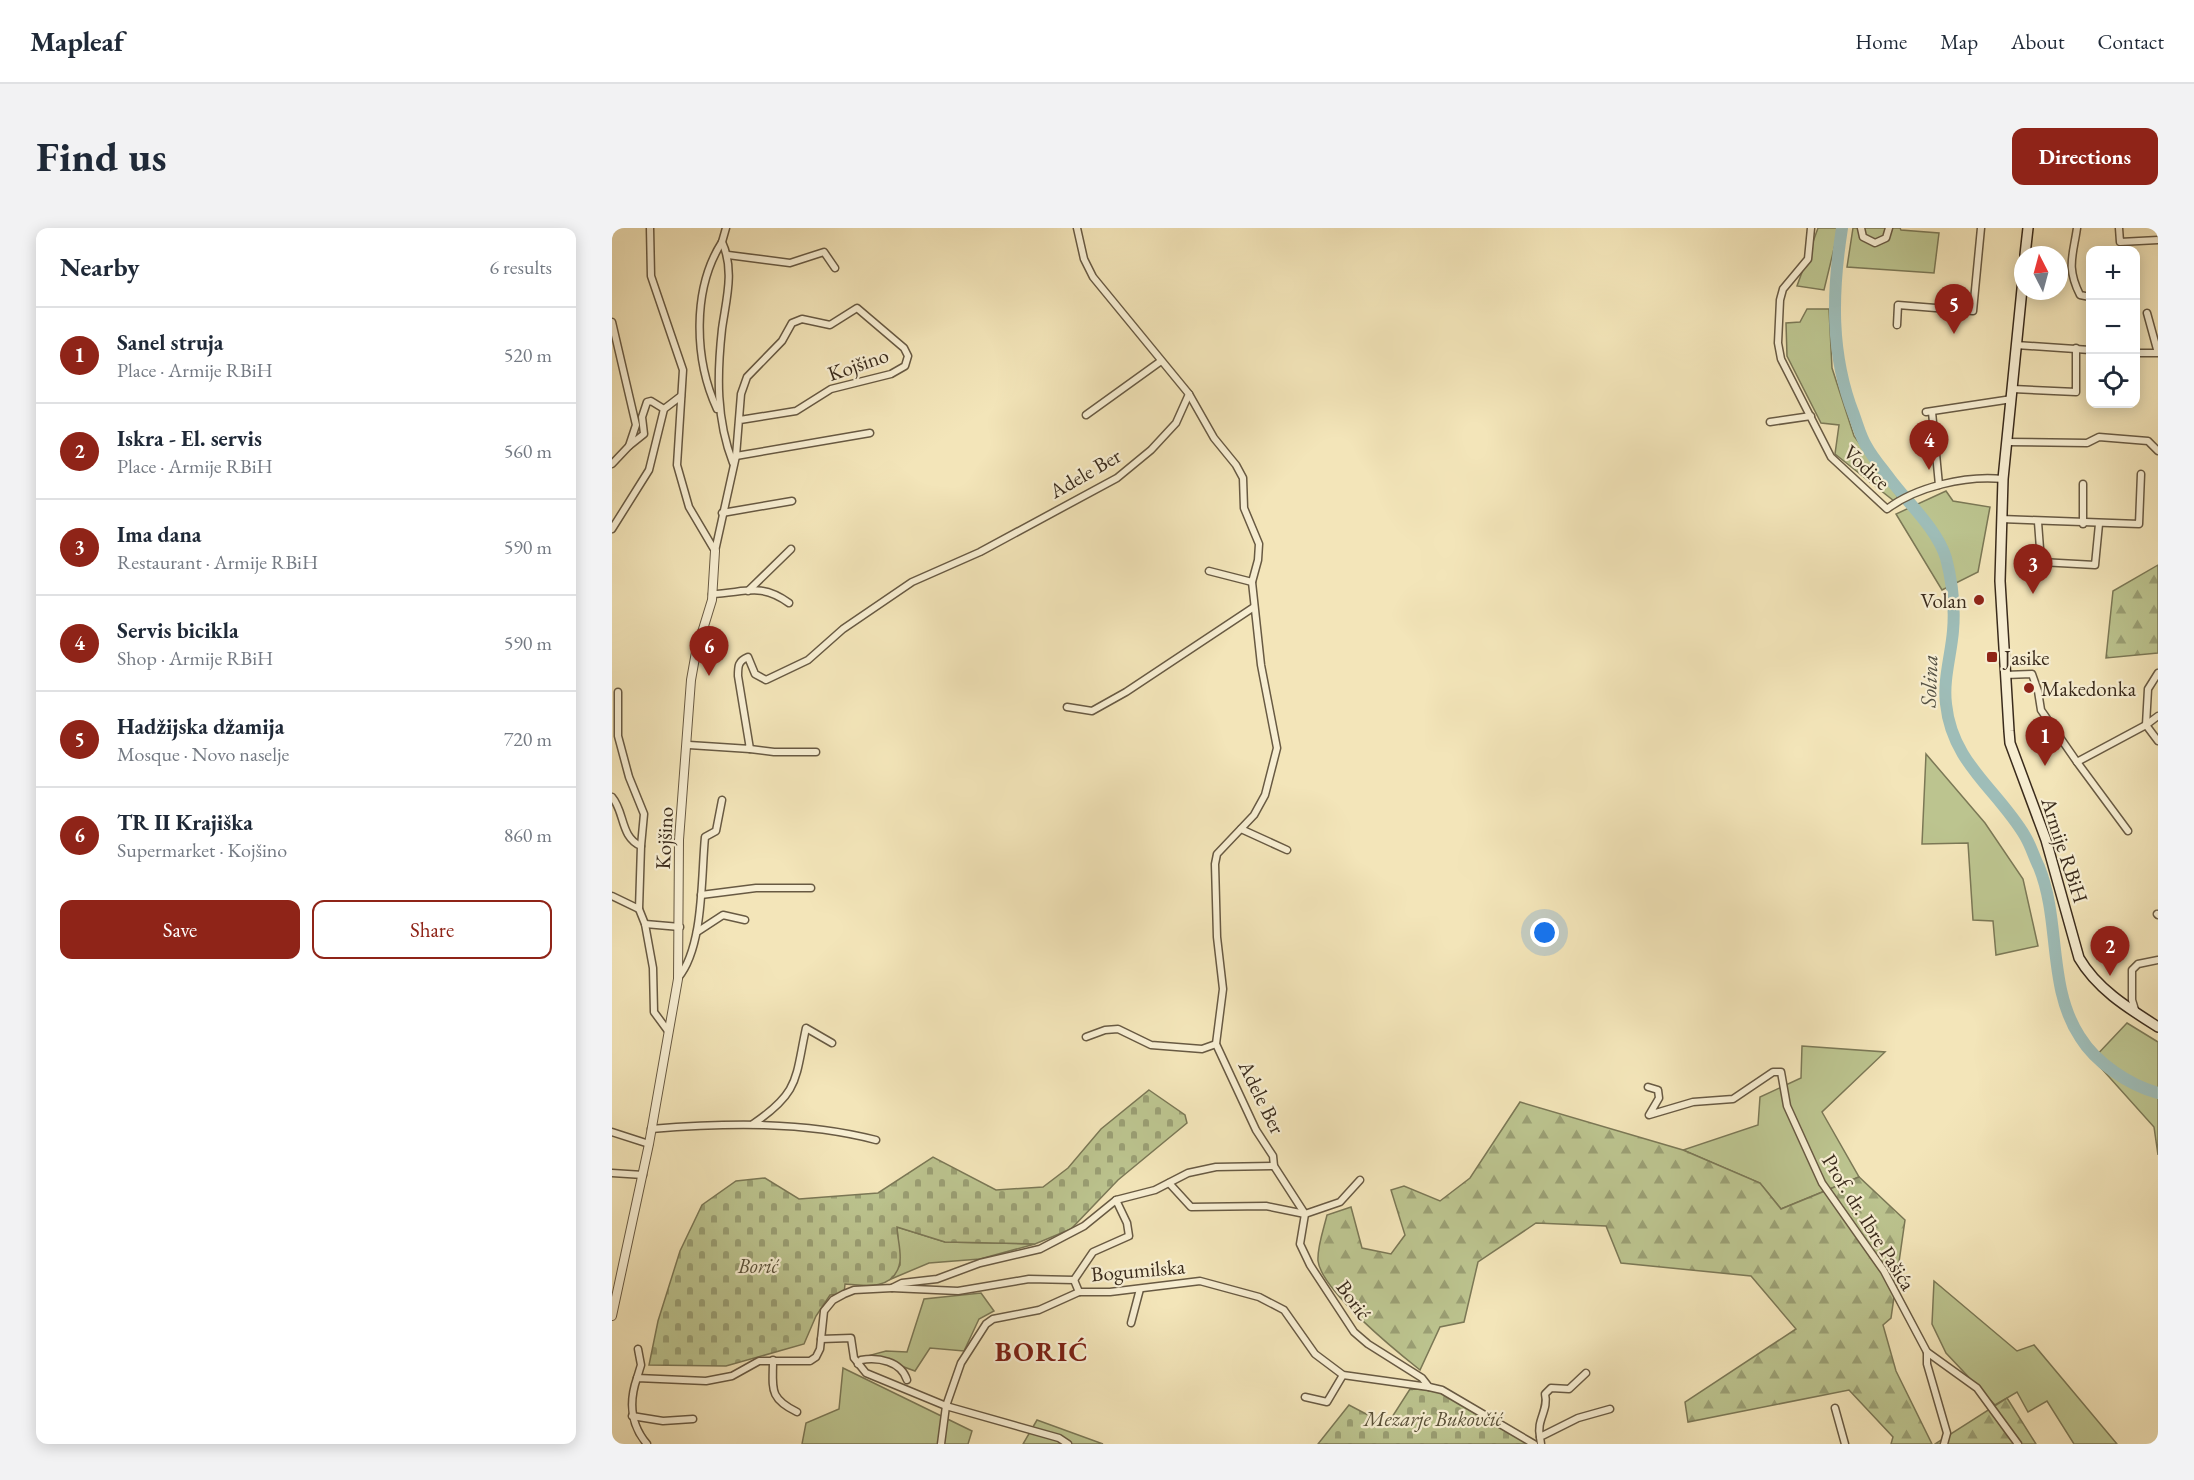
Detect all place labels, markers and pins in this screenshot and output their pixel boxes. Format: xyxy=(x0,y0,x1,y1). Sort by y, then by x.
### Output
pin: 5 xyxy=(1934,285,1974,334)
pin: 4 xyxy=(1910,420,1948,470)
pin: 3 xyxy=(2014,544,2052,594)
place label: Volan xyxy=(1920,587,1967,614)
marker: Volan xyxy=(1972,593,1986,607)
pin: 6 xyxy=(690,626,728,676)
place label: Jasike xyxy=(2002,644,2050,671)
marker: Jasike xyxy=(1985,650,1999,664)
place label: Makedonka xyxy=(2041,675,2137,702)
marker: Makedonka xyxy=(2022,681,2036,695)
pin: 1 xyxy=(2026,716,2064,766)
pin: 2 xyxy=(2090,926,2130,976)

